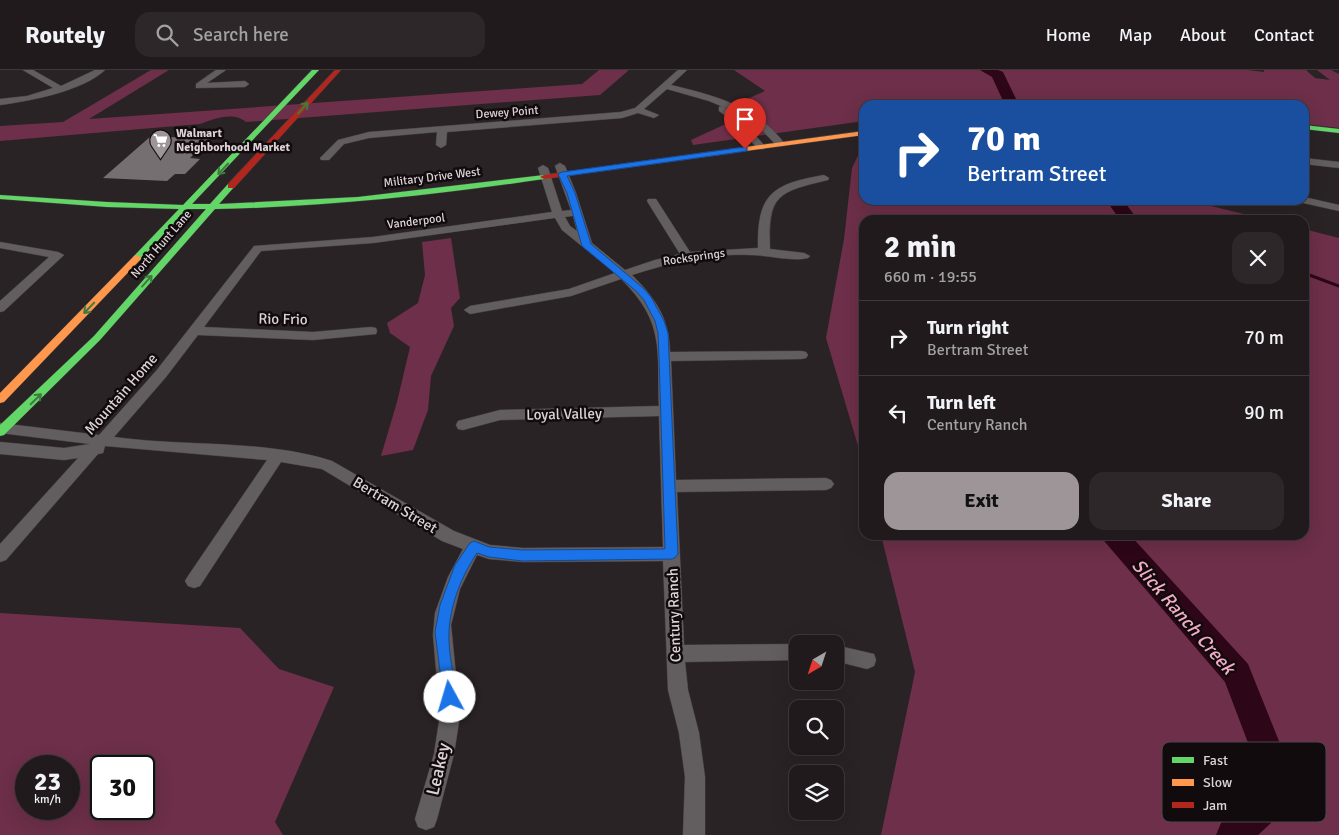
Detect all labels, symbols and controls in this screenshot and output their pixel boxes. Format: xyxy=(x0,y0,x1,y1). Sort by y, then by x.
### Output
search box xyxy=(135,12,485,57)
text: Routely xyxy=(25,20,105,50)
icon: search xyxy=(153,21,181,49)
text: Search here xyxy=(193,23,289,47)
text: Home xyxy=(1046,24,1091,46)
text: Map xyxy=(1119,24,1152,46)
text: About xyxy=(1180,24,1226,46)
text: Contact xyxy=(1254,24,1314,46)
pin xyxy=(724,98,766,149)
one-way arrow xyxy=(297,102,309,115)
street label: Dewey Point xyxy=(475,103,539,122)
icon: arrive xyxy=(731,105,759,133)
text: 70 m xyxy=(967,117,1041,160)
icon: right xyxy=(884,120,949,185)
place label: Walmart Neighborhood Market xyxy=(176,126,290,155)
supermarket icon: Walmart Neighborhood Market xyxy=(148,128,172,159)
text: Bertram Street xyxy=(967,160,1106,187)
one-way arrow xyxy=(217,163,229,176)
street label: Military Drive West xyxy=(383,164,481,191)
street label: North Hunt Lane xyxy=(128,207,195,281)
street label: Vanderpool xyxy=(386,210,446,232)
text: 2 min xyxy=(884,229,956,266)
button: close xyxy=(1232,232,1284,284)
street label: Rocksprings xyxy=(662,246,726,269)
text: 660 m · 19:55 xyxy=(884,267,977,287)
one-way arrow xyxy=(141,274,153,287)
one-way arrow xyxy=(83,302,95,314)
street label: Rio Frio xyxy=(258,310,308,328)
text: Turn right xyxy=(927,316,1009,340)
icon: right xyxy=(884,324,912,352)
text: 70 m xyxy=(1244,326,1284,350)
text: Bertram Street xyxy=(927,340,1028,360)
street label: Mountain Home xyxy=(81,350,161,438)
text: Turn left xyxy=(927,391,996,415)
one-way arrow xyxy=(29,393,42,405)
icon: left xyxy=(884,399,912,427)
text: 90 m xyxy=(1244,401,1284,425)
street label: Loyal Valley xyxy=(526,404,602,424)
text: Century Ranch xyxy=(927,415,1028,435)
button: Exit xyxy=(884,472,1079,530)
button: Share xyxy=(1089,472,1284,530)
street label: Bertram Street xyxy=(350,473,440,537)
water label: Slick Ranch Creek xyxy=(1127,554,1241,680)
street label: Century Ranch xyxy=(663,568,685,662)
north arrow xyxy=(789,635,844,690)
map controls xyxy=(789,635,844,820)
position arrow xyxy=(423,670,475,722)
button: search xyxy=(789,700,844,755)
street label: Leakey xyxy=(421,740,455,797)
legend xyxy=(1162,742,1326,822)
text: Fast xyxy=(1203,752,1228,769)
speed limit sign: 30 xyxy=(90,755,155,820)
button: layers xyxy=(789,765,844,820)
text: 23 xyxy=(34,766,61,797)
text: Slow xyxy=(1203,774,1232,791)
text: km/h xyxy=(34,792,61,807)
text: Jam xyxy=(1203,797,1227,814)

